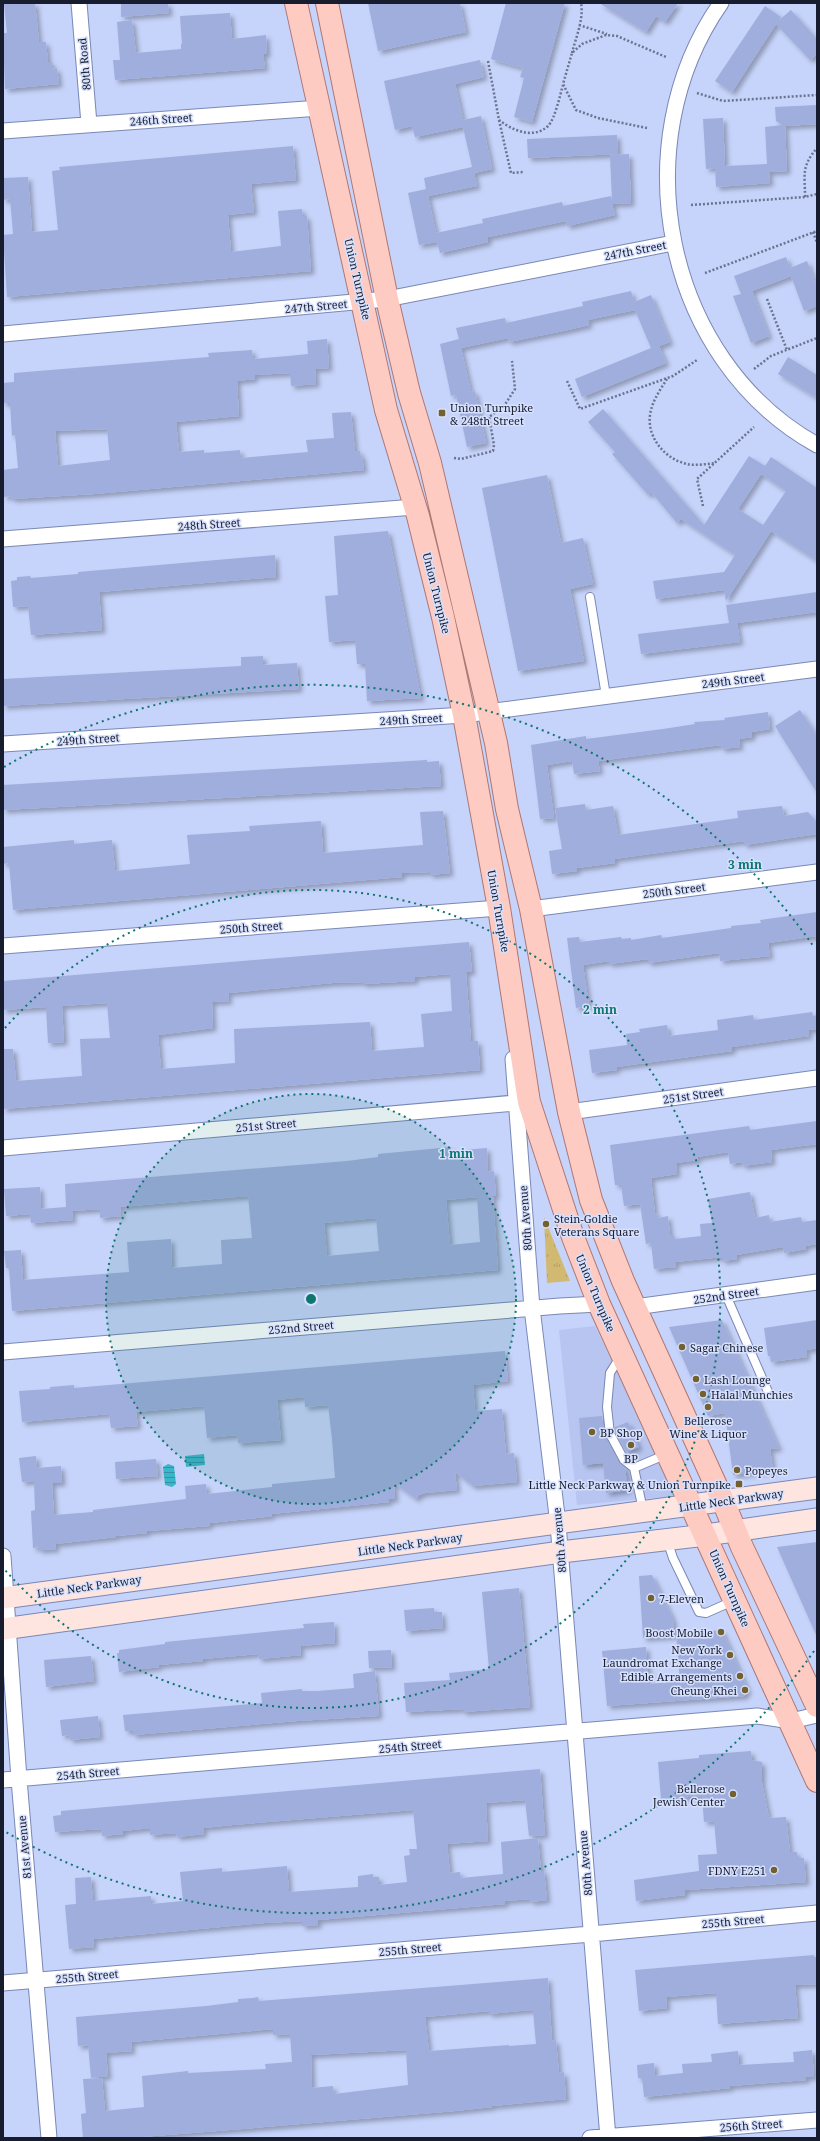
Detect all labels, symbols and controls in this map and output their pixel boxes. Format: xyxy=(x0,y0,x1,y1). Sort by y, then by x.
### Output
street label: 80th Road xyxy=(74,37,94,91)
street label: 246th Street xyxy=(129,109,193,129)
street label: Union Turnpike xyxy=(341,237,375,321)
street label: 247th Street xyxy=(603,237,667,263)
street label: 247th Street xyxy=(284,296,348,316)
place label: Union Turnpike & 248th Street xyxy=(450,400,533,428)
marker: Union Turnpike & 248th Street xyxy=(437,408,447,418)
street label: 248th Street xyxy=(177,514,241,534)
street label: Union Turnpike xyxy=(420,551,454,635)
street label: 249th Street xyxy=(701,669,765,691)
street label: 249th Street xyxy=(379,710,443,728)
street label: 249th Street xyxy=(56,729,120,749)
text: 3 min xyxy=(728,856,762,873)
street label: Union Turnpike xyxy=(484,869,514,953)
street label: 250th Street xyxy=(642,879,706,901)
street label: 250th Street xyxy=(219,917,283,937)
text: 2 min xyxy=(583,1001,617,1018)
street label: 251st Street xyxy=(662,1083,724,1107)
street label: 251st Street xyxy=(235,1115,297,1135)
text: 1 min xyxy=(439,1145,473,1162)
street label: 80th Avenue xyxy=(515,1185,535,1251)
place label: Stein-Goldie Veterans Square xyxy=(554,1211,640,1239)
marker: Stein-Goldie Veterans Square xyxy=(541,1219,551,1229)
street label: Union Turnpike xyxy=(573,1252,619,1334)
street label: 252nd Street xyxy=(692,1283,760,1307)
centre of rings xyxy=(304,1292,318,1306)
street label: 252nd Street xyxy=(268,1317,335,1337)
place label: Sagar Chinese xyxy=(690,1340,764,1355)
marker: Sagar Chinese xyxy=(677,1342,687,1352)
place label: Lash Lounge xyxy=(704,1372,771,1387)
marker: Lash Lounge xyxy=(691,1374,701,1384)
place label: Halal Munchies xyxy=(711,1387,793,1402)
marker: Halal Munchies xyxy=(698,1389,708,1399)
marker: Bellerose Wine & Liquor xyxy=(703,1402,713,1412)
place label: Bellerose Wine & Liquor xyxy=(669,1413,748,1441)
place label: BP Shop xyxy=(600,1425,643,1440)
marker: BP Shop xyxy=(587,1427,597,1437)
marker: BP xyxy=(626,1440,636,1450)
place label: BP xyxy=(624,1451,638,1466)
place label: Popeyes xyxy=(745,1463,788,1478)
marker: Popeyes xyxy=(732,1465,742,1475)
place label: Little Neck Parkway & Union Turnpike xyxy=(529,1477,731,1492)
marker: Little Neck Parkway & Union Turnpike xyxy=(734,1479,744,1489)
street label: Little Neck Parkway xyxy=(678,1485,785,1515)
street label: 80th Avenue xyxy=(549,1507,569,1573)
street label: Little Neck Parkway xyxy=(357,1529,464,1559)
street label: Union Turnpike xyxy=(706,1547,754,1629)
street label: Little Neck Parkway xyxy=(36,1571,143,1601)
place label: 7-Eleven xyxy=(659,1591,704,1606)
marker: 7-Eleven xyxy=(646,1593,656,1603)
place label: Boost Mobile xyxy=(645,1625,713,1640)
marker: Boost Mobile xyxy=(716,1627,726,1637)
place label: New York Laundromat Exchange xyxy=(603,1642,723,1670)
marker: New York Laundromat Exchange xyxy=(725,1650,735,1660)
place label: Edible Arrangements xyxy=(621,1669,732,1684)
marker: Edible Arrangements xyxy=(735,1671,745,1681)
place label: Cheung Khei xyxy=(670,1683,737,1698)
marker: Cheung Khei xyxy=(740,1685,750,1695)
street label: 254th Street xyxy=(378,1736,442,1756)
street label: 254th Street xyxy=(56,1763,120,1783)
place label: Bellerose Jewish Center xyxy=(652,1781,726,1809)
marker: Bellerose Jewish Center xyxy=(728,1789,738,1799)
street label: 81st Avenue xyxy=(14,1815,34,1879)
street label: 80th Avenue xyxy=(575,1830,595,1896)
place label: FDNY E251 xyxy=(708,1863,766,1878)
marker: FDNY E251 xyxy=(769,1865,779,1875)
street label: 255th Street xyxy=(701,1911,765,1931)
street label: 255th Street xyxy=(378,1939,442,1959)
street label: 255th Street xyxy=(55,1966,119,1986)
street label: 256th Street xyxy=(719,2115,783,2135)

